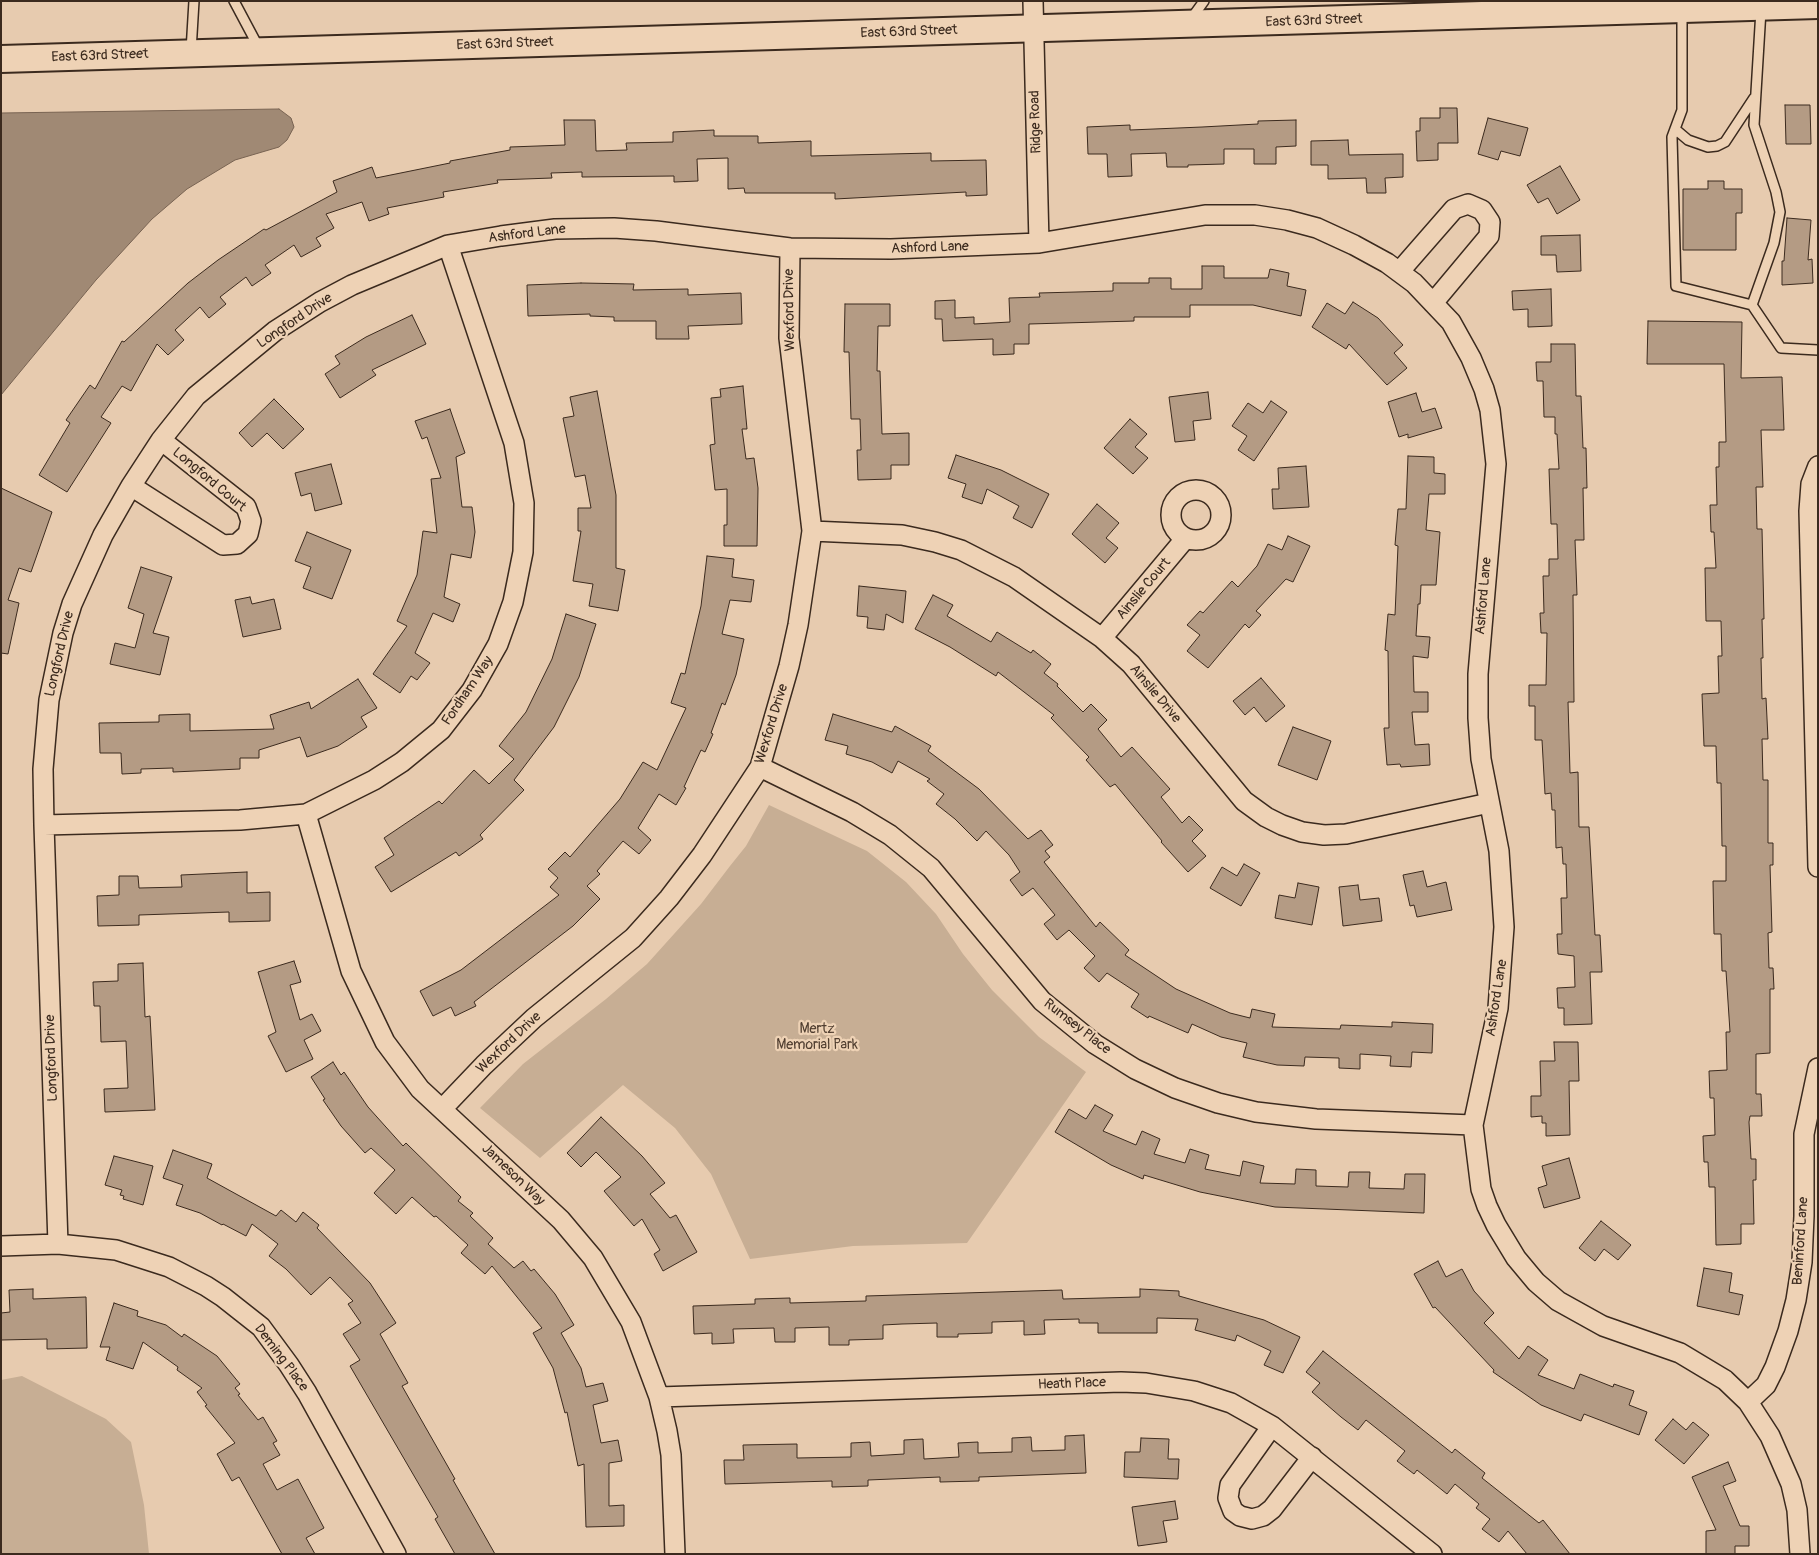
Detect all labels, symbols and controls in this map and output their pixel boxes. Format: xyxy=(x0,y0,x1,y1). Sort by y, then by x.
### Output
street label: East 63rd Street xyxy=(1265,11,1363,31)
street label: East 63rd Street xyxy=(860,22,958,42)
street label: East 63rd Street xyxy=(456,34,554,54)
street label: East 63rd Street xyxy=(51,46,149,66)
street label: Ridge Road xyxy=(1026,90,1046,154)
street label: Ashford Lane xyxy=(487,221,567,247)
street label: Ashford Lane xyxy=(891,238,969,258)
street label: Wexford Drive xyxy=(781,268,799,352)
street label: Longford Drive xyxy=(254,290,336,352)
street label: Longford Court xyxy=(169,444,249,516)
street label: Ainslie Court xyxy=(1113,555,1175,623)
street label: Ashford Lane xyxy=(1472,557,1496,635)
street label: Longford Drive xyxy=(42,610,78,698)
street label: Fordham Way xyxy=(439,653,497,729)
street label: Ainslie Drive xyxy=(1126,661,1184,727)
street label: Wexford Drive xyxy=(752,682,792,766)
street label: Ashford Lane xyxy=(1483,958,1511,1038)
street label: Rumsey Place xyxy=(1040,996,1114,1058)
street label: Wexford Drive xyxy=(473,1009,545,1077)
street label: Longford Drive xyxy=(42,1014,62,1102)
park label: Mertz Memorial Park xyxy=(776,1021,858,1054)
street label: Jameson Way xyxy=(478,1141,548,1209)
street label: Beninford Lane xyxy=(1790,1196,1812,1286)
street label: Deming Place xyxy=(250,1321,312,1395)
street label: Heath Place xyxy=(1038,1374,1106,1394)

